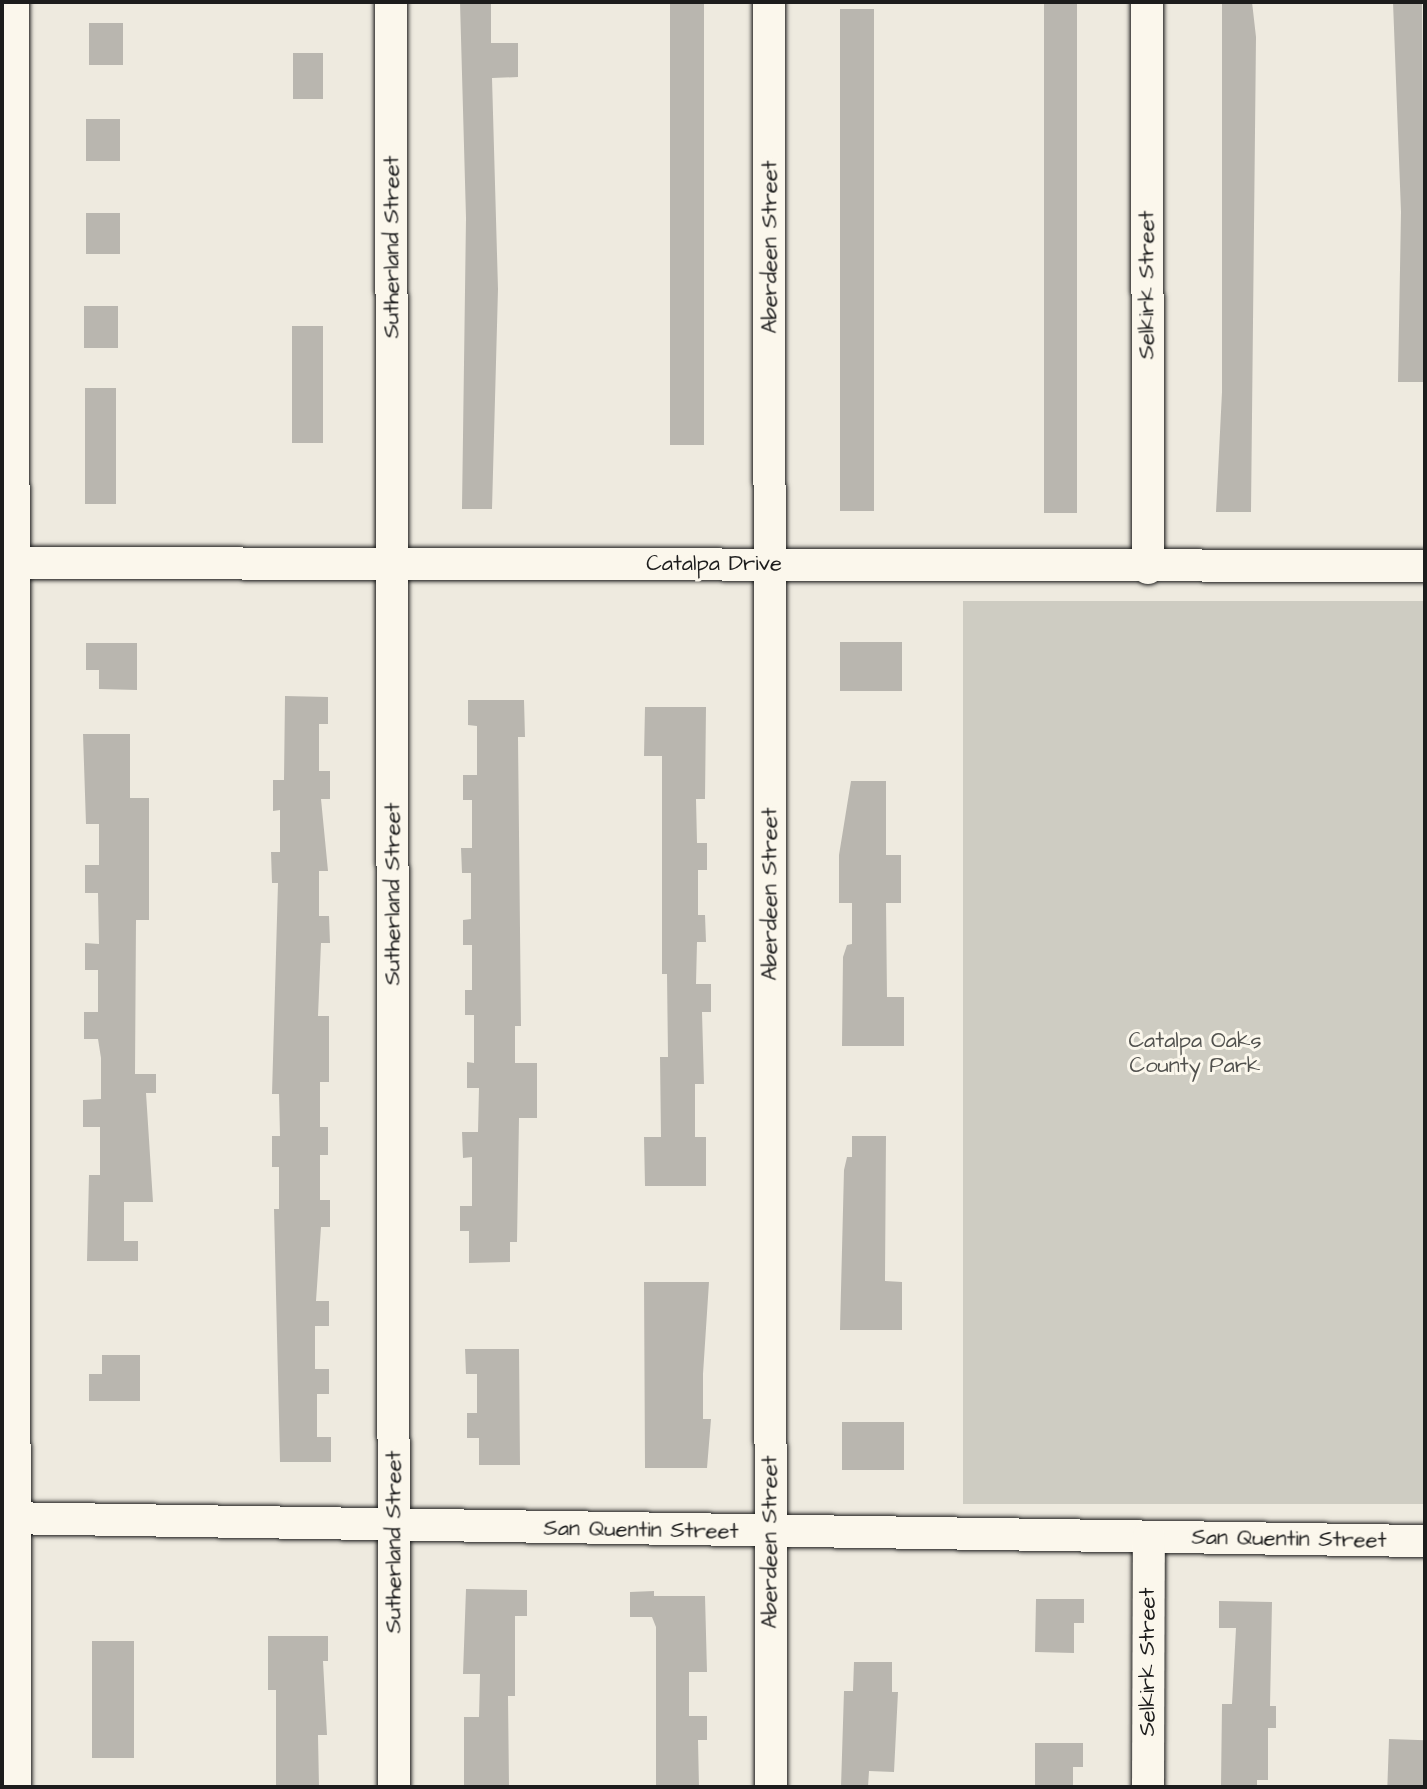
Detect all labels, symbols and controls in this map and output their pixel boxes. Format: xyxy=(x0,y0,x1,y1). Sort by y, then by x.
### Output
street label: Sutherland Street xyxy=(379,156,405,338)
street label: Aberdeen Street xyxy=(757,160,783,334)
street label: Selkirk Street xyxy=(1134,211,1160,359)
street label: Catalpa Drive xyxy=(646,551,782,577)
street label: Sutherland Street xyxy=(380,803,406,985)
street label: Aberdeen Street xyxy=(757,807,783,981)
park label: Catalpa Oaks County Park xyxy=(1128,1027,1262,1078)
street label: Sutherland Street xyxy=(381,1451,407,1633)
street label: Aberdeen Street xyxy=(757,1455,783,1629)
street label: San Quentin Street xyxy=(543,1515,739,1545)
street label: San Quentin Street xyxy=(1191,1524,1387,1554)
street label: Selkirk Street xyxy=(1135,1588,1161,1736)

